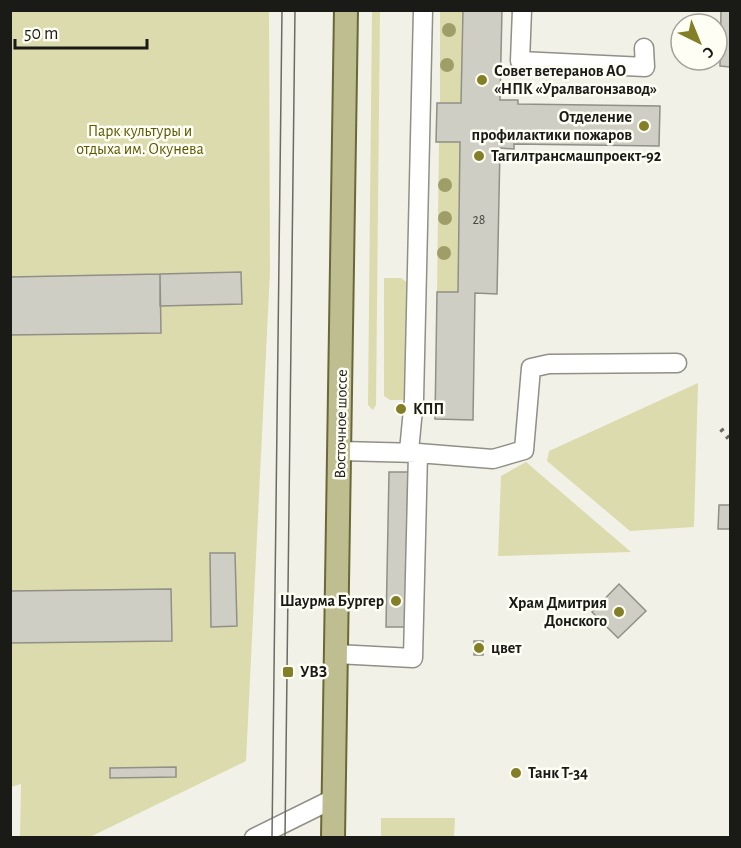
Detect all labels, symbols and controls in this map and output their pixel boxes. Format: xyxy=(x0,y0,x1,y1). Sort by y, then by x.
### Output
scale bar xyxy=(15,12,147,50)
north arrow xyxy=(669,12,729,72)
text: 50 m xyxy=(24,25,58,43)
text: С xyxy=(700,43,717,61)
place label: Совет ветеранов АО «НПК «Уралвагонзавод» xyxy=(494,63,657,97)
marker: Совет ветеранов АО «НПК «Уралвагонзавод» xyxy=(475,73,489,87)
place label: Отделение профилактики пожаров xyxy=(472,109,632,143)
marker: Отделение профилактики пожаров xyxy=(637,119,651,133)
park label: Парк культуры и отдыха им. Окунева xyxy=(76,123,204,158)
place label: Тагилтрансмашпроект-92 xyxy=(491,148,662,164)
marker: Тагилтрансмашпроект-92 xyxy=(472,149,486,163)
house number: 28 xyxy=(472,213,486,227)
street label: Восточное шоссе xyxy=(332,369,350,479)
place label: КПП xyxy=(413,401,444,417)
marker: КПП xyxy=(394,402,408,416)
place label: Шаурма Бургер xyxy=(280,593,384,610)
marker: Шаурма Бургер xyxy=(389,594,403,608)
place label: Храм Дмитрия Донского xyxy=(508,595,607,629)
marker: Храм Дмитрия Донского xyxy=(612,605,626,619)
place label: цвет xyxy=(491,640,522,656)
marker: цвет xyxy=(472,641,486,655)
place label: УВЗ xyxy=(300,664,327,680)
marker: УВЗ xyxy=(281,665,295,679)
place label: Танк Т-34 xyxy=(528,765,588,781)
marker: Танк Т-34 xyxy=(509,766,523,780)

